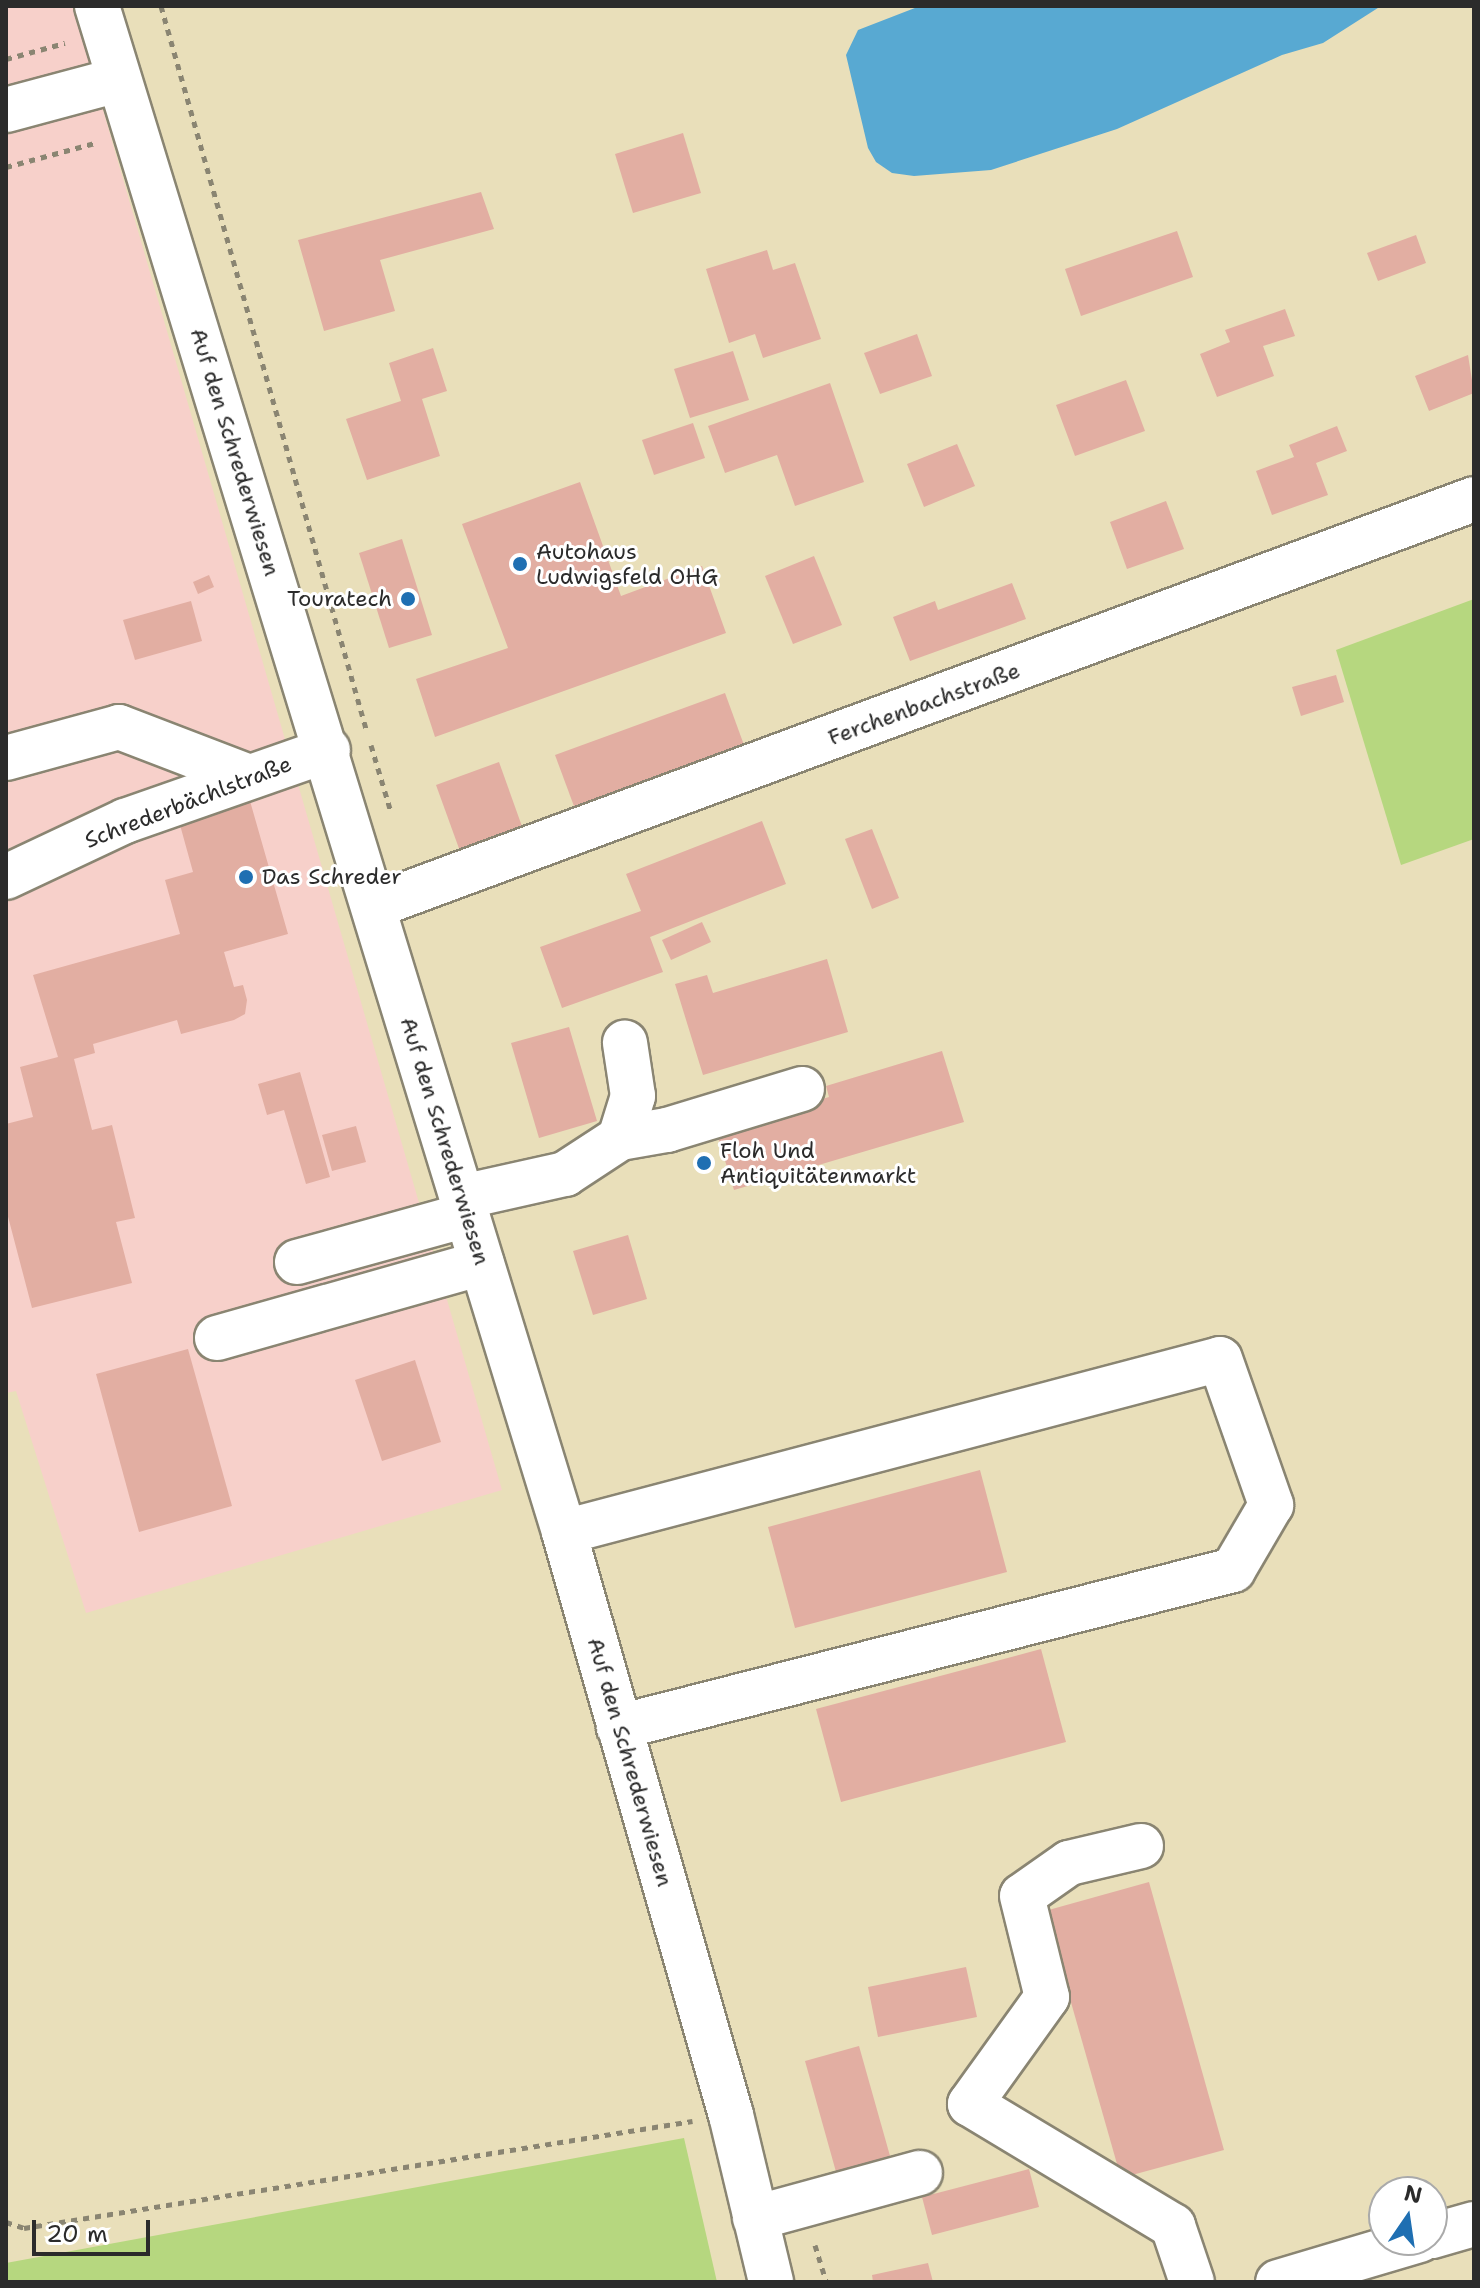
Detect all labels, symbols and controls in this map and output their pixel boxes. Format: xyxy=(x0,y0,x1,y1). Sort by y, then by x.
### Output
street label: Auf den Schrederwiesen xyxy=(185,325,285,579)
place label: Autohaus Ludwigsfeld OHG xyxy=(536,538,718,590)
marker: Autohaus Ludwigsfeld OHG xyxy=(511,555,529,573)
place label: Touratech xyxy=(287,586,392,612)
marker: Touratech xyxy=(399,590,417,608)
street label: Ferchenbachstraße xyxy=(824,657,1024,751)
street label: Schrederbächlstraße xyxy=(81,750,295,854)
place label: Das Schreder xyxy=(262,864,402,890)
marker: Das Schreder xyxy=(237,868,255,886)
street label: Auf den Schrederwiesen xyxy=(395,1014,495,1268)
place label: Floh Und Antiquitätenmarkt xyxy=(720,1137,916,1188)
marker: Floh Und Antiquitätenmarkt xyxy=(695,1154,713,1172)
street label: Auf den Schrederwiesen xyxy=(582,1635,678,1889)
north arrow xyxy=(1368,2176,1448,2256)
text: N xyxy=(1401,2178,1425,2210)
scale bar xyxy=(36,2204,154,2254)
text: 20 m xyxy=(46,2218,108,2250)

